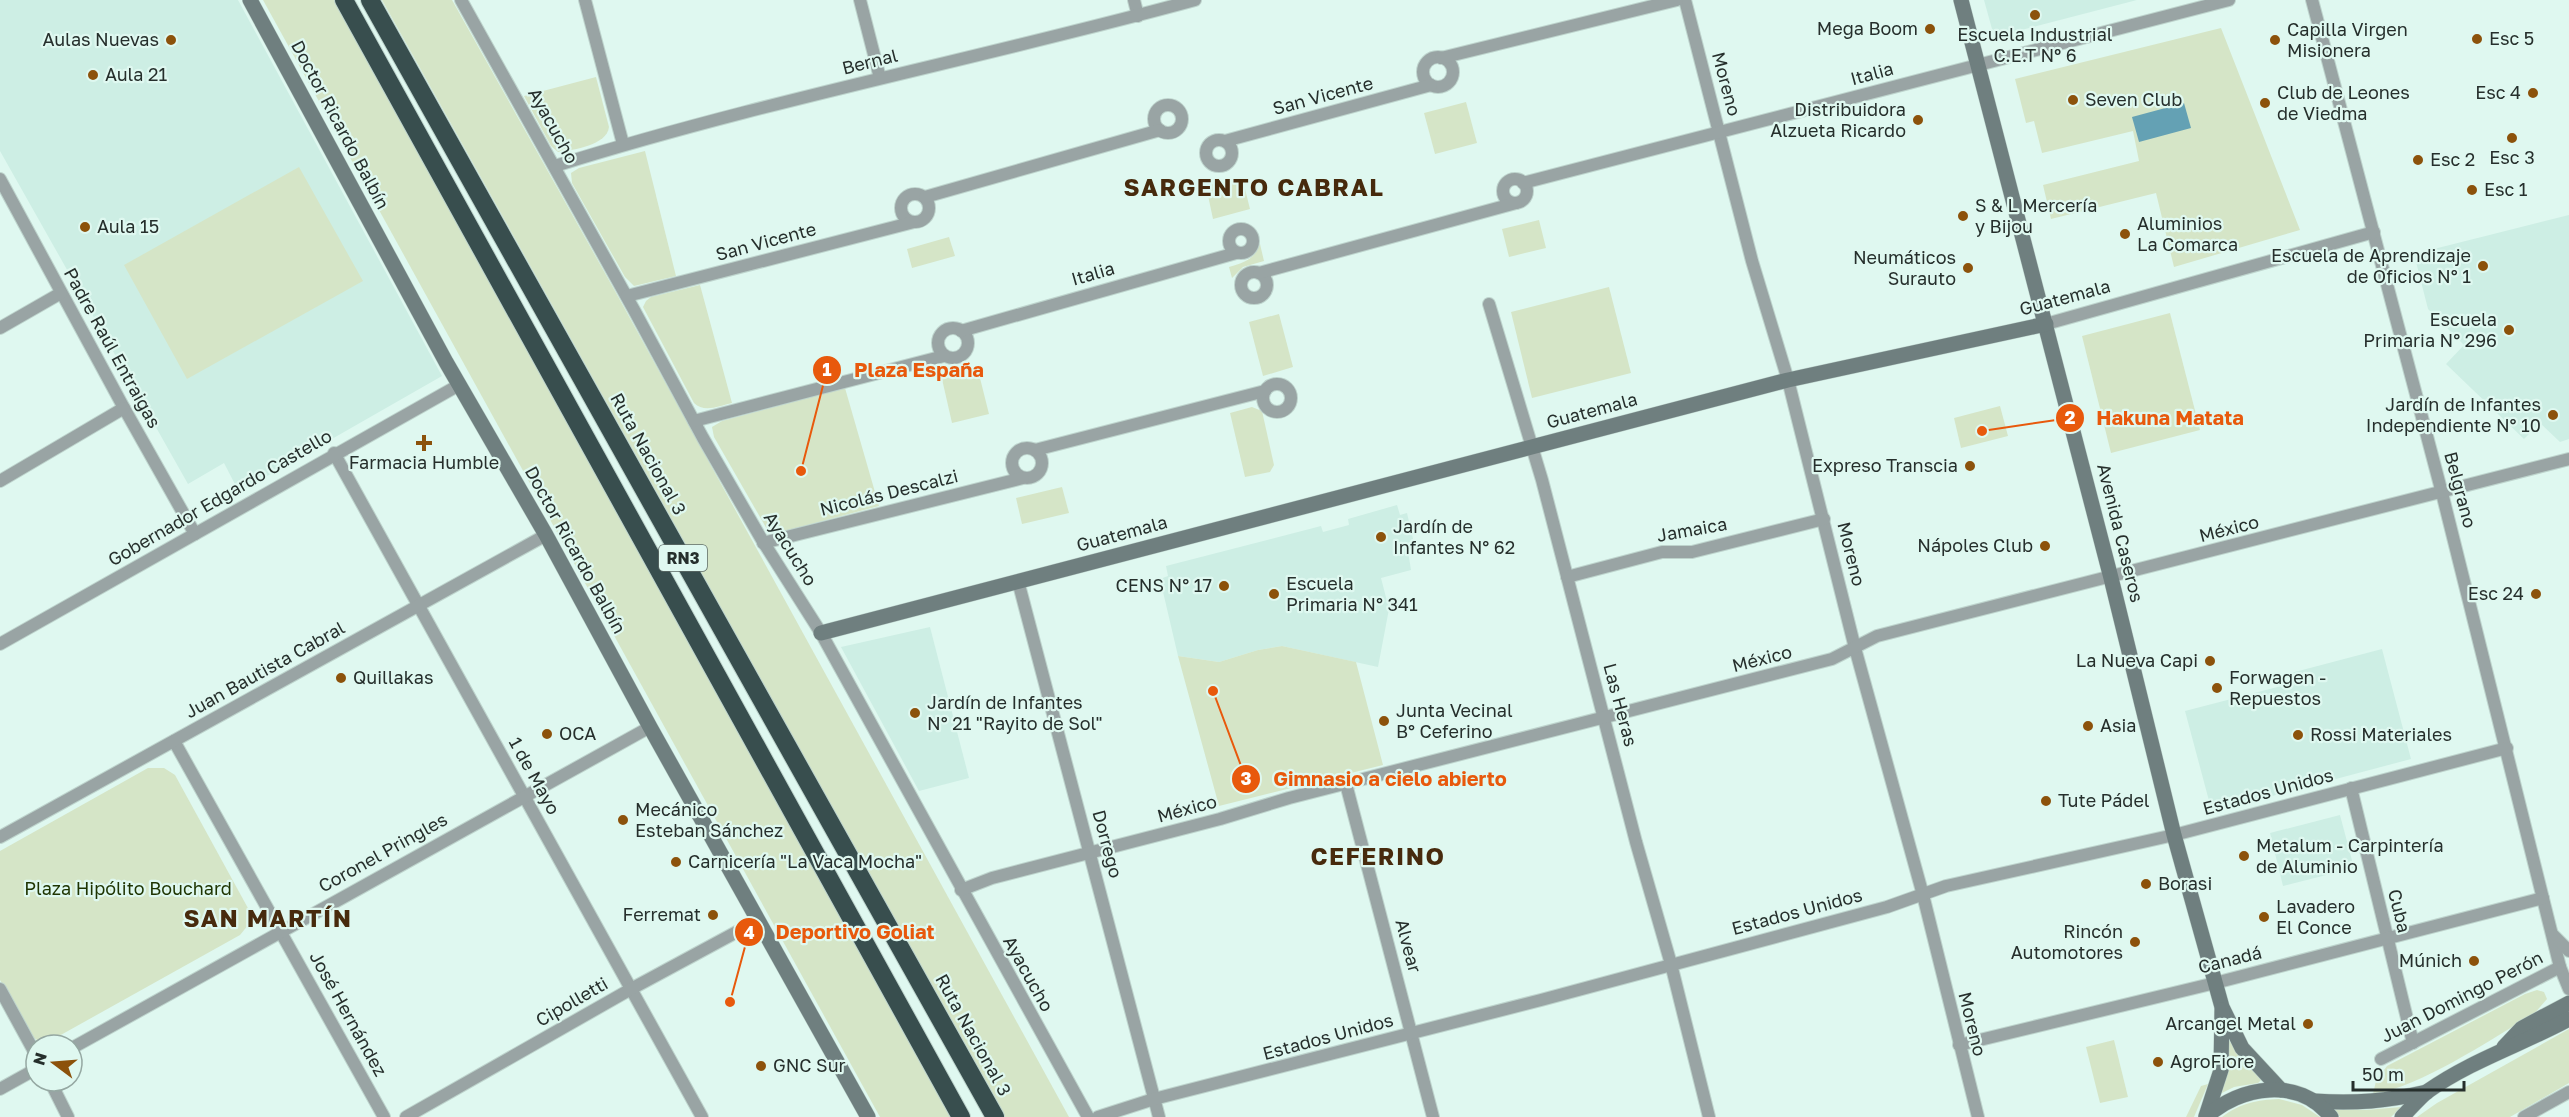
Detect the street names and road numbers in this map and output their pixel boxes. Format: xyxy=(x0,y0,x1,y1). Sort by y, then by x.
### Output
street label: Doctor Ricardo Balbín xyxy=(287,36,395,213)
street label: Bernal xyxy=(840,43,900,79)
street label: Moreno xyxy=(1708,49,1746,118)
street label: Italia xyxy=(1848,57,1896,89)
street label: San Vicente xyxy=(1270,71,1375,119)
street label: Ayacucho xyxy=(524,84,584,167)
street label: San Vicente xyxy=(713,217,818,265)
street label: Italia xyxy=(1069,256,1117,290)
street label: Padre Raúl Entraigas xyxy=(60,264,166,431)
street label: Guatemala xyxy=(2017,274,2113,320)
street label: Guatemala xyxy=(1544,387,1640,433)
street label: Ruta Nacional 3 xyxy=(606,389,691,518)
street label: Gobernador Edgardo Castello xyxy=(104,424,335,570)
street label: Belgrano xyxy=(2440,449,2482,530)
street label: Avenida Caseros xyxy=(2093,461,2149,604)
street label: Doctor Ricardo Balbín xyxy=(521,462,631,637)
street label: Nicolás Descalzi xyxy=(817,464,960,520)
street label: Ayacucho xyxy=(760,507,822,590)
street label: Guatemala xyxy=(1074,510,1170,556)
street label: México xyxy=(2197,510,2261,546)
street label: Jamaica xyxy=(1655,512,1729,546)
street label: Moreno xyxy=(1833,519,1871,588)
road number: RN3 xyxy=(659,545,707,571)
street label: Juan Bautista Cabral xyxy=(181,616,349,722)
street label: México xyxy=(1730,640,1794,676)
street label: Las Heras xyxy=(1599,661,1643,749)
street label: 1 de Mayo xyxy=(505,733,565,818)
street label: Estados Unidos xyxy=(2200,763,2335,819)
street label: México xyxy=(1154,790,1219,827)
street label: Dorrego xyxy=(1088,807,1128,880)
street label: Coronel Pringles xyxy=(314,808,451,897)
street label: Estados Unidos xyxy=(1729,883,1864,939)
street label: Cuba xyxy=(2384,887,2416,935)
street label: Alvear xyxy=(1391,917,1427,975)
street label: Ayacucho xyxy=(999,932,1059,1015)
street label: Canadá xyxy=(2196,941,2264,978)
street label: Juan Domingo Perón xyxy=(2377,946,2546,1047)
street label: José Hernández xyxy=(305,947,392,1080)
street label: Ruta Nacional 3 xyxy=(931,970,1016,1099)
street label: Cipolletti xyxy=(531,972,612,1031)
street label: Moreno xyxy=(1954,989,1992,1058)
street label: Estados Unidos xyxy=(1260,1008,1395,1064)

